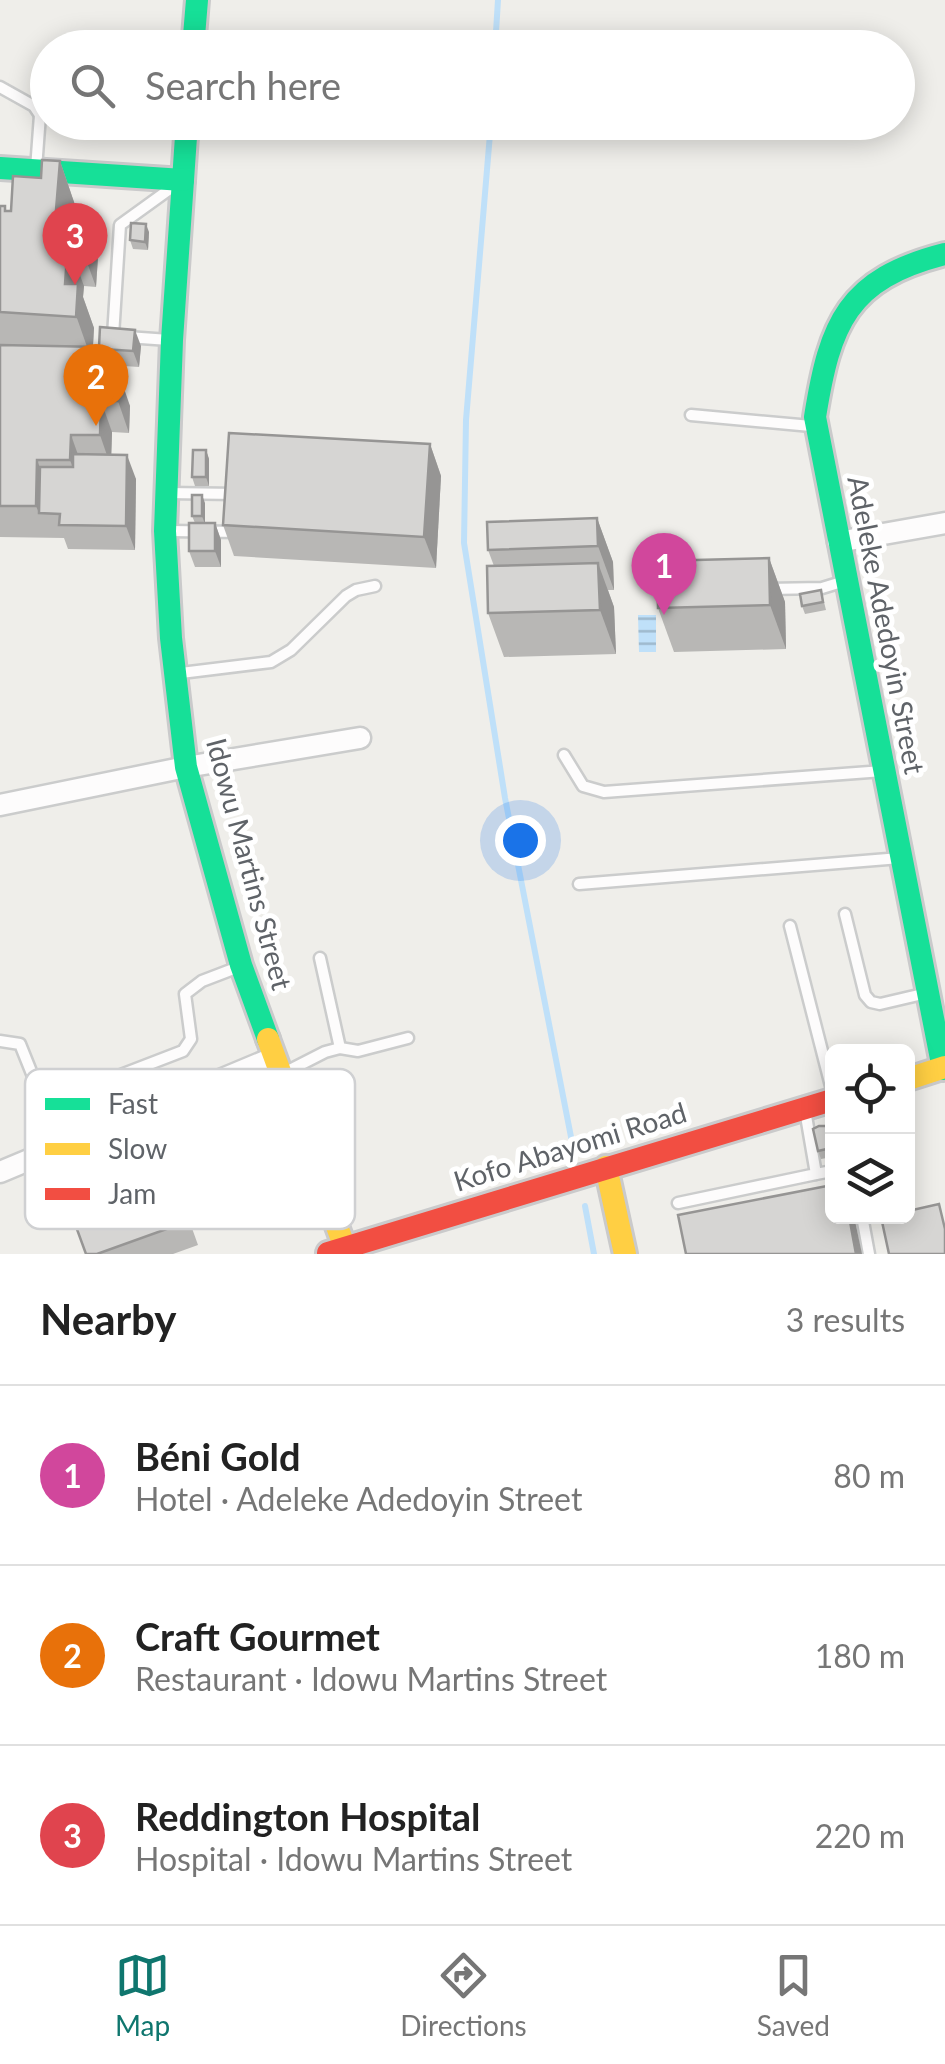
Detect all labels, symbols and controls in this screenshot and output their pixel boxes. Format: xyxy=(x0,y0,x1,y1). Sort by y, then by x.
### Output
search box xyxy=(30,30,915,140)
icon: search xyxy=(65,58,120,113)
text: Search here xyxy=(145,62,341,108)
pin: 3 xyxy=(42,202,108,285)
pin: 2 xyxy=(64,344,128,426)
street label: Adeleke Adedoyin Street xyxy=(841,473,933,777)
pin: 1 xyxy=(632,532,696,615)
street label: Idowu Martins Street xyxy=(200,734,300,993)
your location xyxy=(495,815,546,866)
map controls xyxy=(825,1044,915,1224)
button: locate xyxy=(825,1044,915,1134)
legend xyxy=(25,1069,355,1229)
text: Fast xyxy=(108,1086,158,1120)
street label: Kofo Abayomi Road xyxy=(449,1094,690,1198)
text: Slow xyxy=(108,1131,167,1165)
button: layers xyxy=(825,1134,915,1224)
text: Jam xyxy=(108,1176,156,1210)
text: Nearby xyxy=(40,1294,177,1344)
text: 3 results xyxy=(786,1300,905,1339)
text: Béni Gold xyxy=(135,1433,301,1479)
text: 1 xyxy=(63,1456,82,1495)
text: 80 m xyxy=(833,1456,905,1495)
text: Hotel · Adeleke Adedoyin Street xyxy=(135,1479,582,1518)
text: Craft Gourmet xyxy=(135,1613,380,1659)
text: 2 xyxy=(63,1636,82,1675)
text: 180 m xyxy=(815,1636,905,1675)
text: Restaurant · Idowu Martins Street xyxy=(135,1659,607,1698)
text: Reddington Hospital xyxy=(135,1793,481,1839)
text: 3 xyxy=(63,1816,82,1855)
text: 220 m xyxy=(815,1816,905,1855)
text: Hospital · Idowu Martins Street xyxy=(135,1839,572,1878)
tab: Map xyxy=(115,1948,170,2042)
tab: Directions xyxy=(400,1948,527,2042)
tab: Saved xyxy=(757,1948,830,2042)

